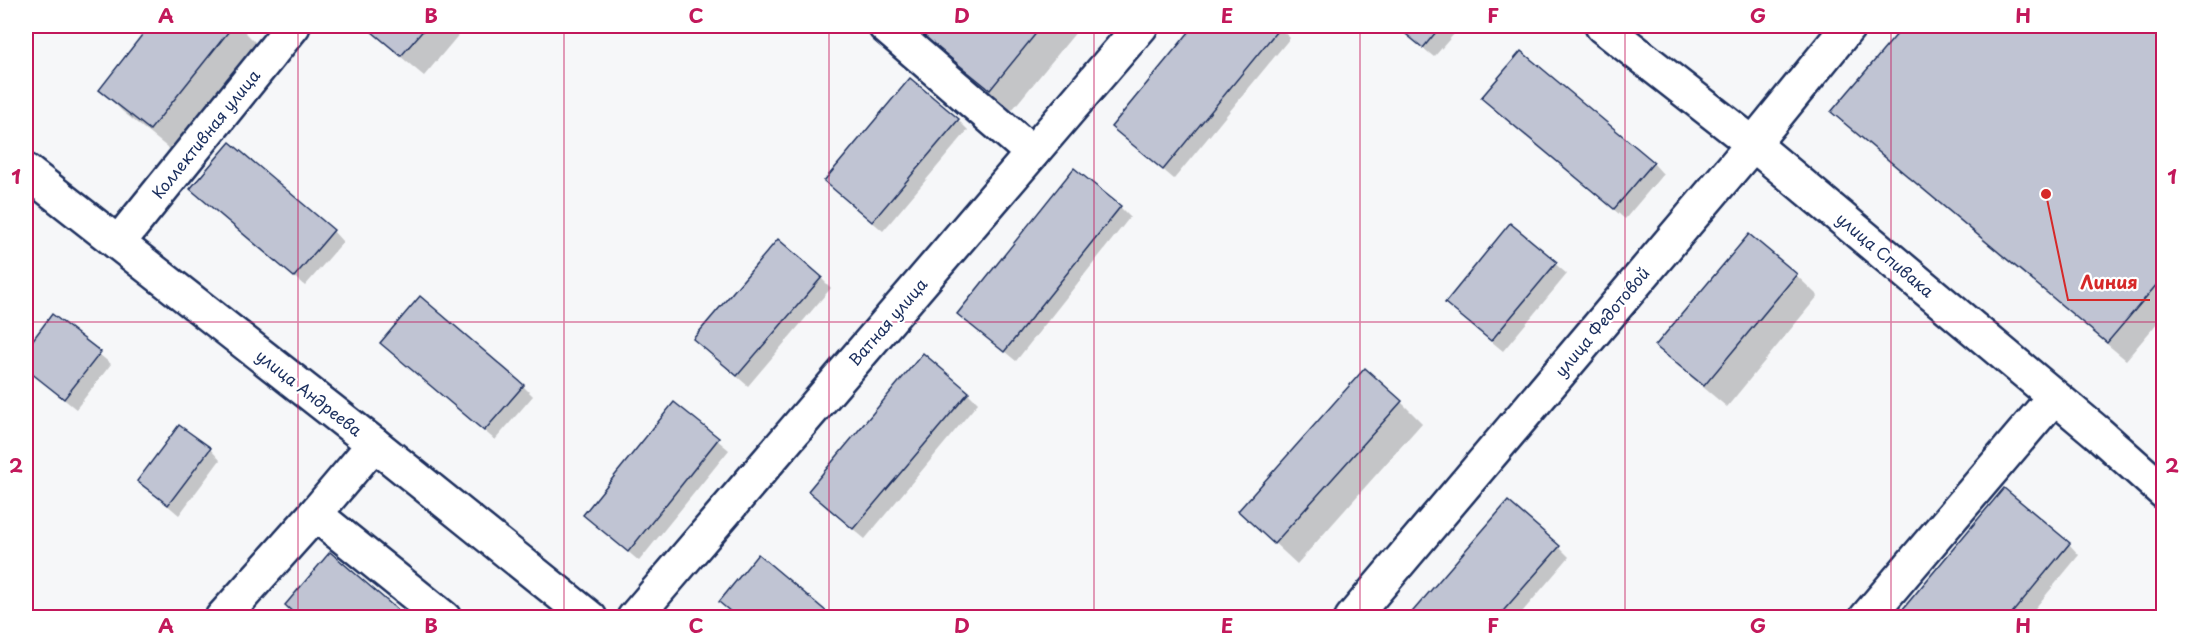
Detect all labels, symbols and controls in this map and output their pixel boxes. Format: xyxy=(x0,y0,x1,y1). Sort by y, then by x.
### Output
text: A xyxy=(158,0,174,30)
text: B xyxy=(424,0,438,30)
text: C xyxy=(688,0,704,30)
text: D xyxy=(954,0,970,30)
text: E xyxy=(1221,0,1233,30)
text: F xyxy=(1487,0,1499,30)
text: G xyxy=(1750,0,1766,30)
text: H xyxy=(2015,0,2031,30)
street label: Коллективная улица xyxy=(146,64,265,203)
text: 1 xyxy=(11,161,21,191)
text: 1 xyxy=(2167,161,2177,191)
street label: улица Спивака xyxy=(1831,206,1940,302)
street label: улица Федотовой xyxy=(1548,261,1654,381)
callout: Линия xyxy=(2068,264,2150,300)
text: Линия xyxy=(2080,268,2138,295)
street label: Ватная улица xyxy=(842,272,932,371)
street label: улица Андреева xyxy=(251,343,368,441)
text: 2 xyxy=(9,450,23,480)
text: 2 xyxy=(2165,450,2179,480)
text: A xyxy=(158,610,174,640)
text: B xyxy=(424,610,438,640)
text: C xyxy=(688,610,704,640)
text: D xyxy=(954,610,970,640)
text: E xyxy=(1221,610,1233,640)
text: F xyxy=(1487,610,1499,640)
text: G xyxy=(1750,610,1766,640)
text: H xyxy=(2015,610,2031,640)

